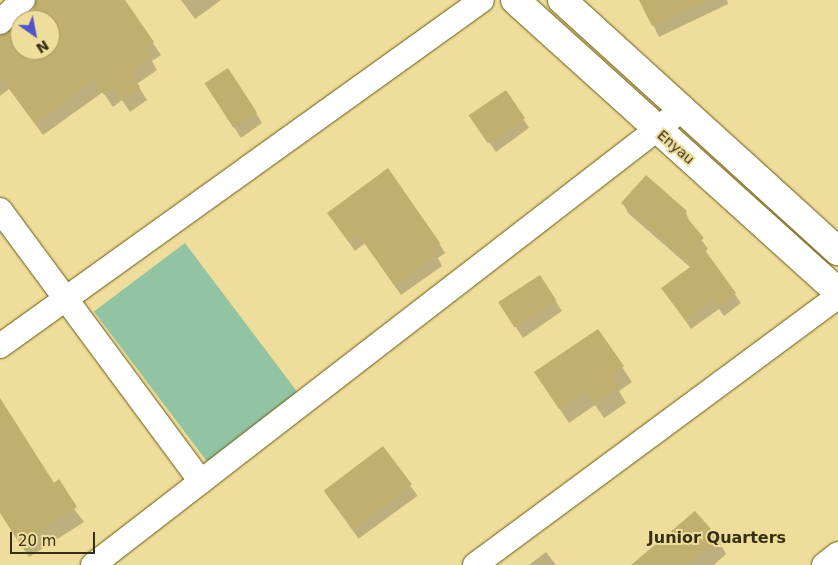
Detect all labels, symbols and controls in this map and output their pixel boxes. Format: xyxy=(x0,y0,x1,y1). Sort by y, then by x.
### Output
north arrow xyxy=(10,10,60,60)
text: N xyxy=(33,37,52,57)
street label: Enyau xyxy=(654,126,698,168)
scale bar xyxy=(12,522,98,554)
district label: Junior Quarters xyxy=(648,528,786,548)
text: 20 m xyxy=(18,532,56,550)

